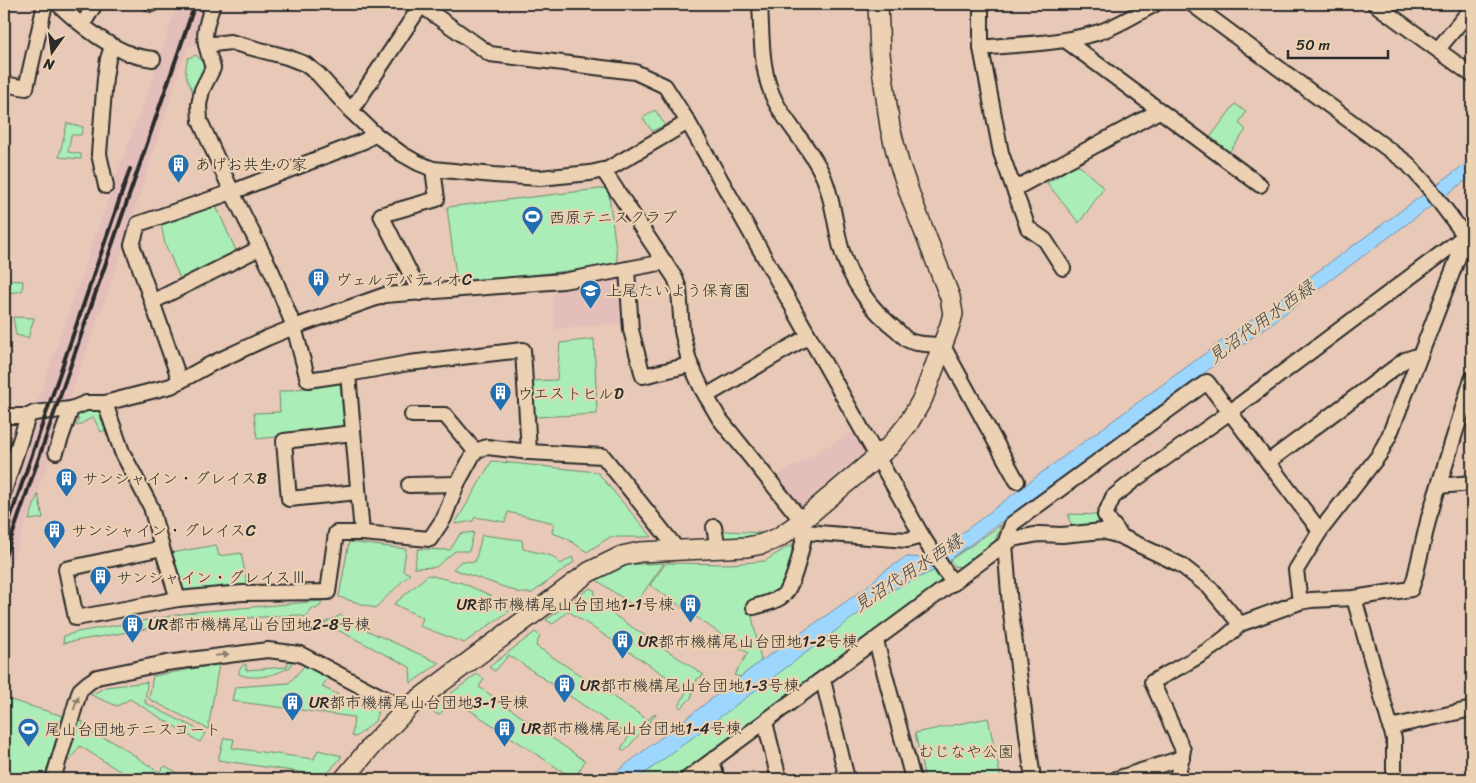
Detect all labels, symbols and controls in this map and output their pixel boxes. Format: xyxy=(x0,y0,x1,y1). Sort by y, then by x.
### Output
north arrow xyxy=(28,28,78,78)
scale bar xyxy=(1288,28,1388,60)
text: 50 m xyxy=(1296,32,1331,58)
text: N xyxy=(41,51,58,78)
place label: あげお共生の家 xyxy=(195,150,307,179)
building icon: あげお共生の家 xyxy=(167,152,191,183)
place label: 西原テニスクラブ xyxy=(549,203,677,232)
sports icon: 西原テニスクラブ xyxy=(521,205,545,236)
place label: ヴェルデパティオC xyxy=(335,265,472,294)
building icon: ヴェルデパティオC xyxy=(307,267,331,298)
water label: 見沼代用水西緑 xyxy=(1201,271,1323,372)
place label: 上尾たいよう保育園 xyxy=(606,276,750,305)
school or university icon: 上尾たいよう保育園 xyxy=(578,278,602,309)
place label: ウエストヒルD xyxy=(517,379,624,408)
building icon: ウエストヒルD xyxy=(489,381,513,412)
place label: サンシャイン・グレイスB xyxy=(82,464,267,493)
building icon: サンシャイン・グレイスB xyxy=(54,466,78,497)
place label: サンシャイン・グレイスC xyxy=(71,516,256,545)
building icon: サンシャイン・グレイスC xyxy=(43,518,67,549)
water label: 見沼代用水西縁 xyxy=(846,524,971,621)
place label: サンシャイン・グレイスⅢ xyxy=(116,563,307,592)
building icon: サンシャイン・グレイスⅢ xyxy=(88,565,112,596)
place label: UR都市機構尾山台団地1-1号棟 xyxy=(457,590,674,619)
building icon: UR都市機構尾山台団地1-1号棟 xyxy=(678,592,702,623)
place label: UR都市機構尾山台団地2-8号棟 xyxy=(148,610,371,639)
building icon: UR都市機構尾山台団地2-8号棟 xyxy=(120,612,144,643)
place label: UR都市機構尾山台団地1-2号棟 xyxy=(638,627,858,656)
building icon: UR都市機構尾山台団地1-2号棟 xyxy=(610,629,634,660)
one-way arrow xyxy=(214,651,230,659)
place label: UR都市機構尾山台団地1-3号棟 xyxy=(580,671,799,700)
building icon: UR都市機構尾山台団地1-3号棟 xyxy=(552,673,576,704)
place label: UR都市機構尾山台団地3-1号棟 xyxy=(309,688,528,717)
building icon: UR都市機構尾山台団地3-1号棟 xyxy=(281,690,305,721)
one-way arrow xyxy=(73,696,80,711)
place label: UR都市機構尾山台団地1-4号棟 xyxy=(521,714,742,743)
place label: 尾山台団地テニスコート xyxy=(45,715,221,744)
building icon: UR都市機構尾山台団地1-4号棟 xyxy=(493,716,517,747)
sports icon: 尾山台団地テニスコート xyxy=(17,717,41,748)
park label: むじなや公園 xyxy=(918,737,1014,766)

